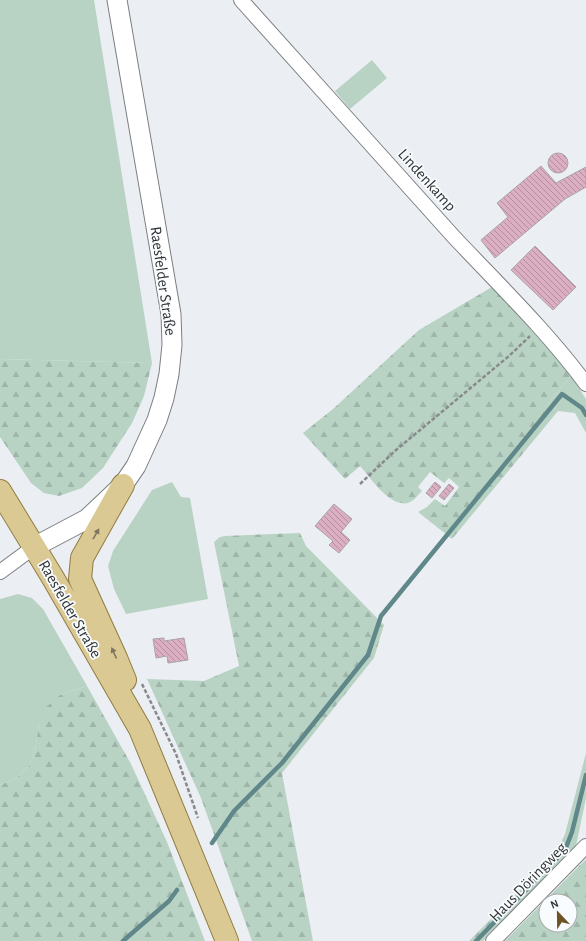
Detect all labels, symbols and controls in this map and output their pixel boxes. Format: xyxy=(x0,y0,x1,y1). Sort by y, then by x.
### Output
street label: Lindenkamp xyxy=(395,146,459,214)
street label: Raesfelder Straße xyxy=(147,225,179,337)
one-way arrow xyxy=(92,528,99,540)
street label: Raesfelder Straße xyxy=(36,557,104,661)
one-way arrow xyxy=(111,647,117,658)
street label: Haus Döringweg xyxy=(486,839,570,925)
north arrow xyxy=(538,893,578,933)
text: N xyxy=(549,898,560,911)

